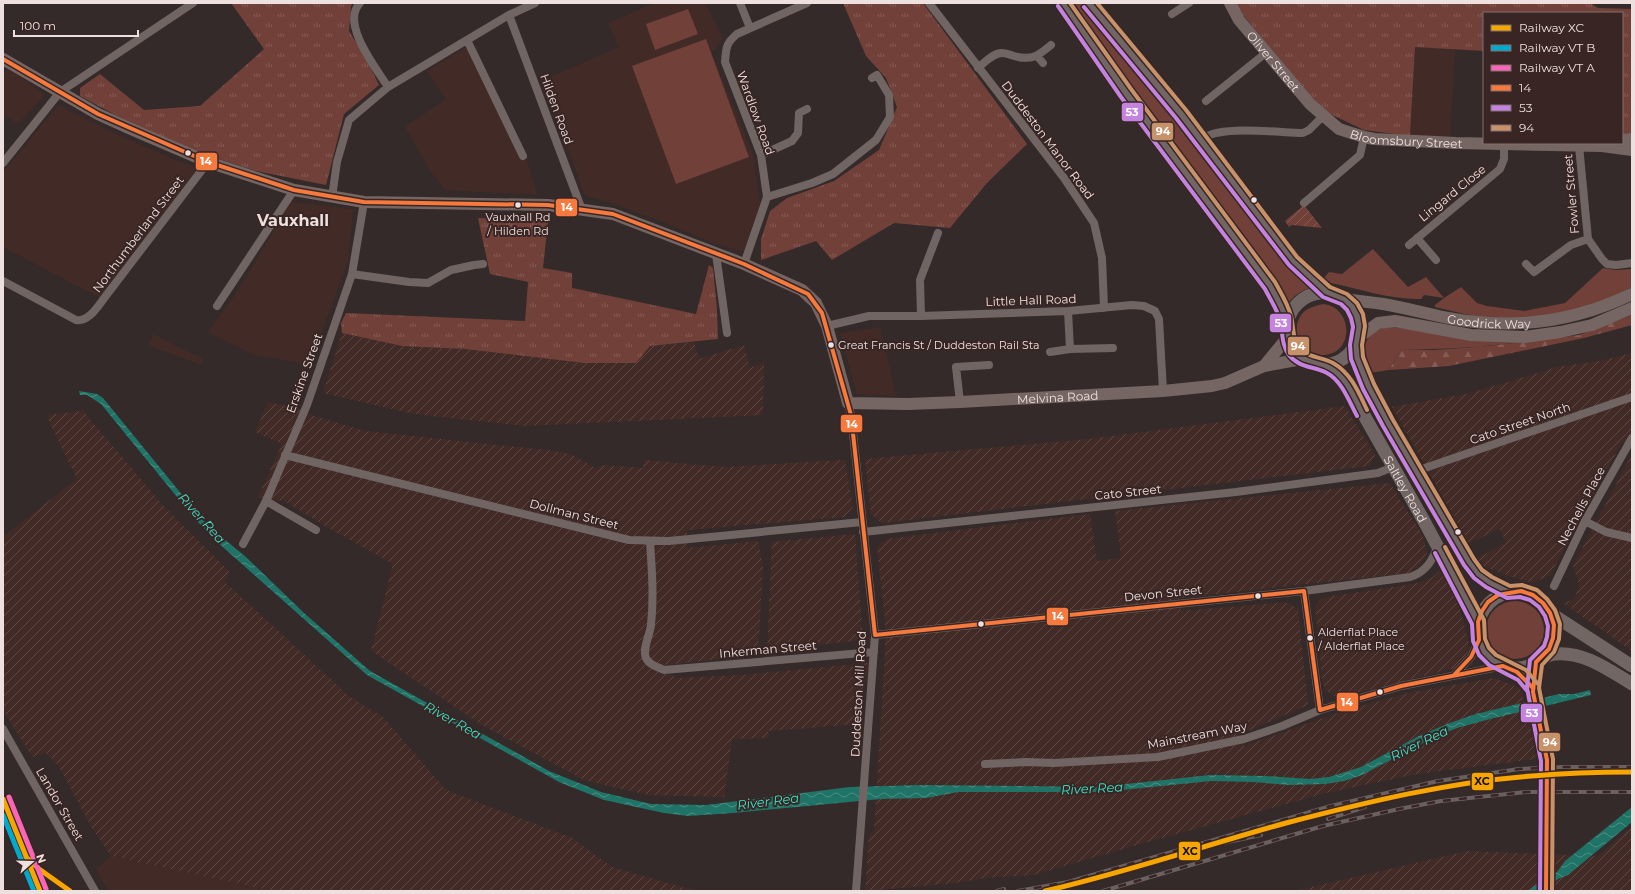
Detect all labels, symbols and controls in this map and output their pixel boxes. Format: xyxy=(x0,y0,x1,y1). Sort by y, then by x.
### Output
scale bar xyxy=(14,12,138,38)
legend xyxy=(1483,12,1623,144)
text: 100 m xyxy=(20,18,56,33)
text: Railway XC xyxy=(1519,20,1585,35)
street label: Oliver Street xyxy=(1244,28,1304,94)
text: Railway VT B xyxy=(1519,40,1595,55)
text: Railway VT A xyxy=(1519,60,1595,75)
street label: Wardlow Road xyxy=(734,69,778,157)
street label: Hilden Road xyxy=(537,72,577,146)
street label: Duddeston Manor Road xyxy=(999,78,1097,202)
text: 14 xyxy=(1519,80,1531,95)
text: 53 xyxy=(1519,100,1533,115)
line badge: 53 xyxy=(1121,102,1144,122)
text: 53 xyxy=(1125,105,1139,119)
text: 94 xyxy=(1519,120,1534,135)
line badge: 94 xyxy=(1151,122,1174,141)
text: 94 xyxy=(1156,124,1171,138)
street label: Bloomsbury Street xyxy=(1348,126,1463,151)
unlabelled marker xyxy=(183,148,193,158)
line badge: 14 xyxy=(195,152,218,171)
street label: Fowler Street xyxy=(1560,153,1582,235)
text: 14 xyxy=(200,154,212,168)
street label: Lingard Close xyxy=(1415,161,1489,225)
street label: Northumberland Street xyxy=(89,173,187,295)
unlabelled marker xyxy=(1249,195,1259,205)
line badge: 14 xyxy=(555,198,578,217)
marker: Vauxhall Rd / Hilden Rd xyxy=(513,200,523,210)
text: 14 xyxy=(561,200,573,214)
place label: Vauxhall Rd / Hilden Rd xyxy=(486,210,550,238)
district label: Vauxhall xyxy=(256,211,329,230)
street label: Little Hall Road xyxy=(985,291,1077,309)
street label: Goodrick Way xyxy=(1446,310,1532,331)
line badge: 53 xyxy=(1269,313,1292,333)
text: 53 xyxy=(1274,316,1288,330)
street label: Erskine Street xyxy=(283,331,325,415)
line badge: 94 xyxy=(1287,336,1310,356)
place label: Great Francis St / Duddeston Rail Sta xyxy=(838,338,1039,352)
text: 94 xyxy=(1291,339,1306,353)
marker: Great Francis St / Duddeston Rail Sta xyxy=(826,340,836,350)
street label: Melvina Road xyxy=(1017,387,1099,406)
street label: Cato Street North xyxy=(1468,399,1572,447)
line badge: 14 xyxy=(840,414,863,433)
text: 14 xyxy=(846,417,858,431)
street label: Saltley Road xyxy=(1381,453,1431,525)
street label: Nechells Place xyxy=(1554,464,1608,548)
street label: Cato Street xyxy=(1094,481,1162,503)
water label: River Rea xyxy=(175,489,229,547)
street label: Dollman Street xyxy=(528,496,620,532)
unlabelled marker xyxy=(1453,527,1463,537)
street label: Devon Street xyxy=(1123,581,1203,605)
unlabelled marker xyxy=(1253,591,1263,601)
line badge: 14 xyxy=(1046,607,1069,626)
text: 14 xyxy=(1052,609,1064,623)
unlabelled marker xyxy=(976,619,986,629)
place label: Alderflat Place / Alderflat Place xyxy=(1317,625,1405,653)
street label: Duddeston Mill Road xyxy=(847,630,869,758)
marker: Alderflat Place / Alderflat Place xyxy=(1305,633,1315,643)
street label: Inkerman Street xyxy=(719,637,818,661)
unlabelled marker xyxy=(1375,687,1385,697)
line badge: 14 xyxy=(1336,692,1359,712)
text: 14 xyxy=(1341,695,1353,709)
water label: River Rea xyxy=(422,698,484,742)
line badge: 53 xyxy=(1520,703,1543,723)
text: 53 xyxy=(1525,706,1539,720)
street label: Mainstream Way xyxy=(1146,718,1249,752)
water label: River Rea xyxy=(1387,722,1451,764)
line badge: 94 xyxy=(1538,732,1561,752)
text: 94 xyxy=(1543,735,1558,749)
street label: Landor Street xyxy=(33,765,87,843)
line badge: XC xyxy=(1471,772,1494,791)
text: XC xyxy=(1474,774,1490,788)
water label: River Rea xyxy=(1060,778,1124,798)
water label: River Rea xyxy=(736,789,800,813)
line badge: XC xyxy=(1178,841,1201,861)
north arrow xyxy=(12,842,52,882)
text: XC xyxy=(1182,844,1198,858)
text: N xyxy=(33,852,49,865)

